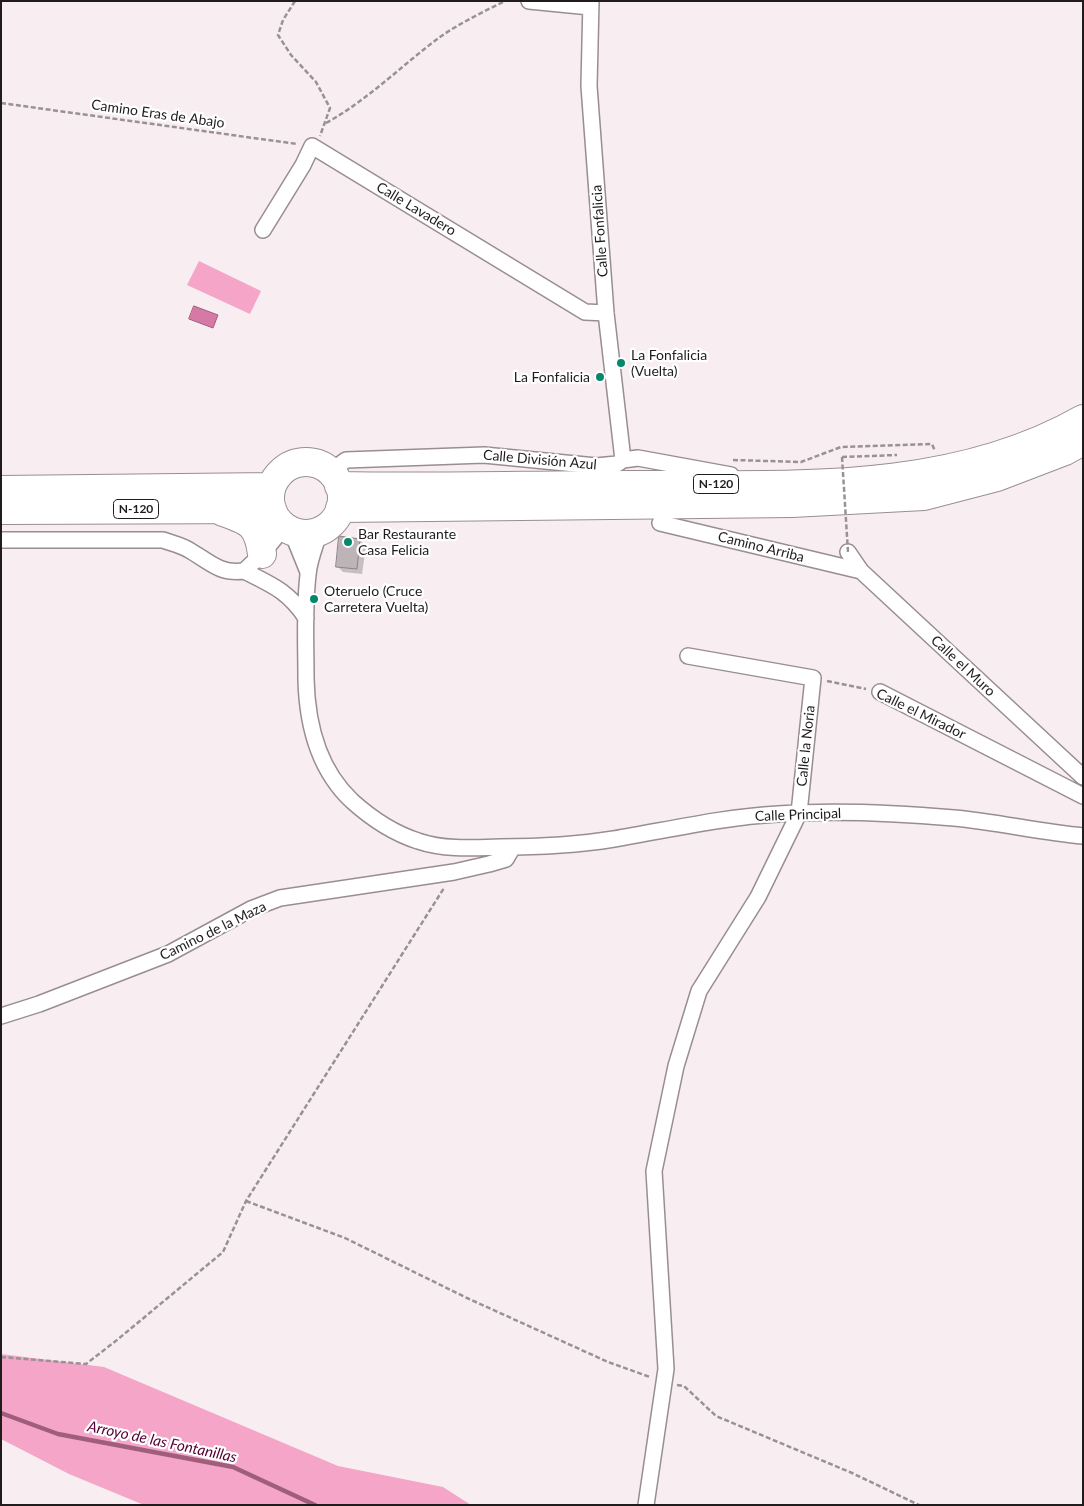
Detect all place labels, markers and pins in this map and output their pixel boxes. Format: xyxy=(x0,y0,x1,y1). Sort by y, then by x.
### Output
place label: La Fonfalicia (Vuelta) xyxy=(631,347,707,380)
marker: La Fonfalicia (Vuelta) xyxy=(615,357,627,369)
place label: La Fonfalicia xyxy=(514,369,590,385)
marker: La Fonfalicia xyxy=(594,371,606,383)
place label: Bar Restaurante Casa Felicia xyxy=(358,526,456,558)
marker: Bar Restaurante Casa Felicia xyxy=(342,536,354,548)
place label: Oteruelo (Cruce Carretera Vuelta) xyxy=(324,583,428,616)
marker: Oteruelo (Cruce Carretera Vuelta) xyxy=(308,593,320,605)

